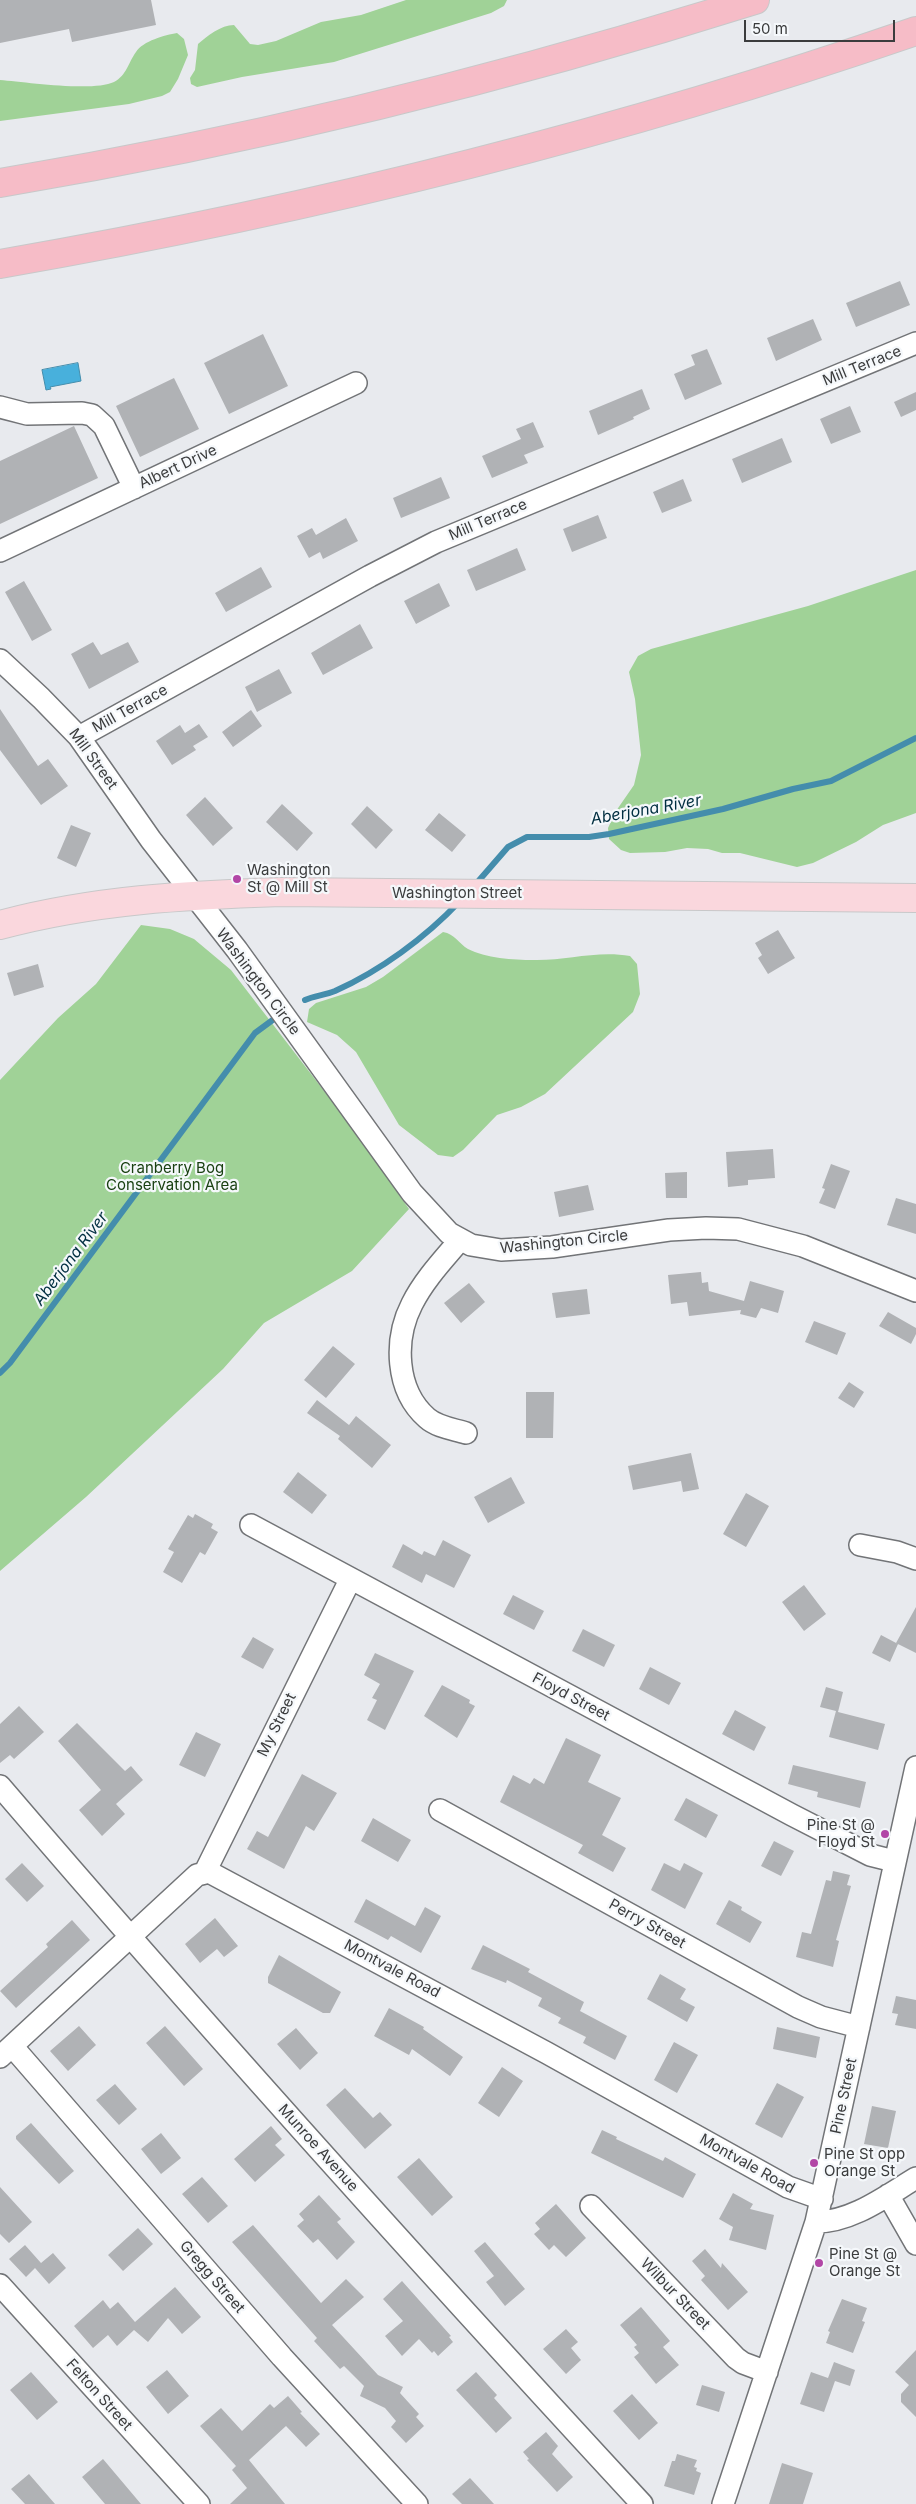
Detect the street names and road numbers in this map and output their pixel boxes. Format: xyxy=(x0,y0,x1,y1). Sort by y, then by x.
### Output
street label: Mill Terrace xyxy=(820,342,904,390)
street label: Albert Drive xyxy=(136,441,220,493)
street label: Mill Terrace xyxy=(446,495,530,545)
street label: Mill Terrace xyxy=(89,681,171,737)
street label: Mill Street xyxy=(65,725,121,793)
street label: Washington Street xyxy=(392,884,522,902)
street label: Washington Circle xyxy=(212,925,304,1039)
street label: Washington Circle xyxy=(499,1226,629,1258)
street label: Floyd Street xyxy=(529,1669,613,1725)
street label: My Street xyxy=(254,1690,300,1760)
street label: Perry Street xyxy=(605,1896,689,1952)
street label: Montvale Road xyxy=(341,1936,443,2002)
street label: Pine Street xyxy=(827,2056,861,2136)
street label: Munroe Avenue xyxy=(274,2101,362,2195)
street label: Montvale Road xyxy=(696,2130,798,2198)
street label: Gregg Street xyxy=(176,2237,248,2317)
street label: Wilbur Street xyxy=(636,2255,714,2333)
street label: Felton Street xyxy=(62,2356,136,2434)

